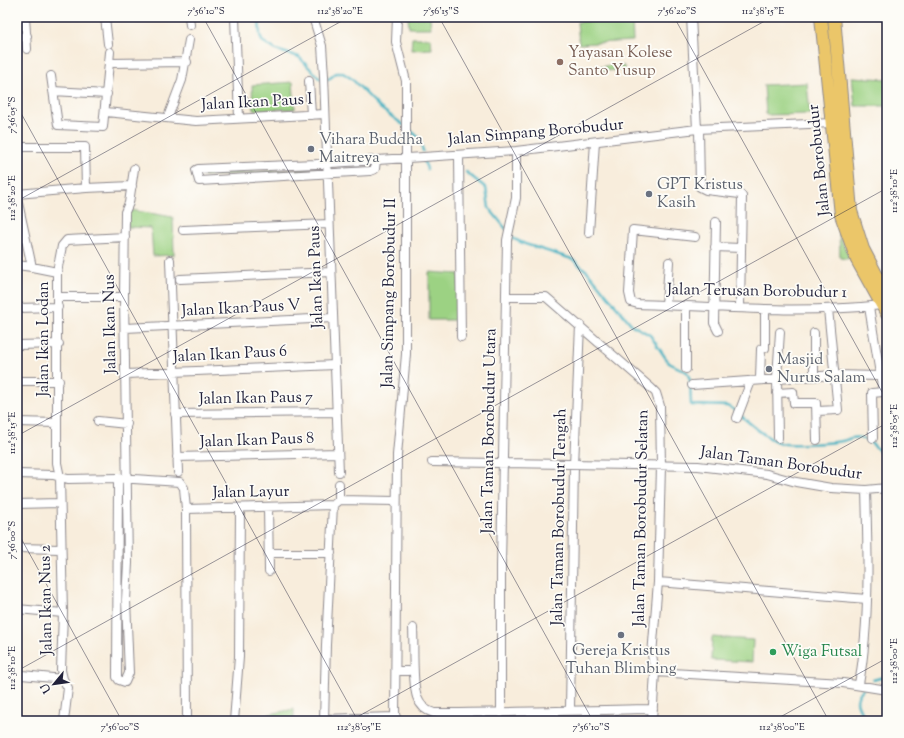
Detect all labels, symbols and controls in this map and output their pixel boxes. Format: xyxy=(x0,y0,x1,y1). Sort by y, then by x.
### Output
text: 7°56'10"S xyxy=(187,4,225,19)
text: 112°38'20"E xyxy=(317,4,363,19)
text: 7°56'15"S xyxy=(423,4,459,19)
text: 7°56'20"S xyxy=(658,4,696,19)
text: 112°38'15"E xyxy=(742,4,784,19)
place label: Yayasan Kolese Santo Yusup xyxy=(568,42,672,83)
marker: Yayasan Kolese Santo Yusup xyxy=(555,57,565,67)
street label: Jalan Ikan Paus I xyxy=(200,89,313,117)
text: 7°56'05"S xyxy=(5,96,20,134)
street label: Jalan Borobudur xyxy=(803,103,837,218)
street label: Jalan Simpang Borobudur xyxy=(446,114,625,152)
place label: Vihara Buddha Maitreya xyxy=(319,129,423,170)
marker: Vihara Buddha Maitreya xyxy=(306,144,316,154)
text: 112°38'10"E xyxy=(887,169,902,213)
place label: GPT Kristus Kasih xyxy=(657,174,743,215)
text: 112°38'20"E xyxy=(5,175,20,221)
marker: GPT Kristus Kasih xyxy=(644,189,654,199)
street label: Jalan Simpang Borobudur II xyxy=(377,198,403,389)
street label: Jalan Ikan Paus xyxy=(304,225,330,330)
street label: Jalan Ikan Nus xyxy=(99,274,123,375)
street label: Jalan Terusan Borobudur 1 xyxy=(666,279,848,305)
street label: Jalan Ikan Lodan xyxy=(33,281,56,398)
street label: Jalan Ikan Paus V xyxy=(180,294,301,324)
street label: Jalan Taman Borobudur Utara xyxy=(477,328,503,535)
street label: Jalan Ikan Paus 6 xyxy=(171,341,288,370)
place label: Masjid Nurus Salam xyxy=(777,349,866,390)
marker: Masjid Nurus Salam xyxy=(764,364,774,374)
street label: Jalan Ikan Paus 7 xyxy=(198,387,313,412)
text: 112°38'05"E xyxy=(887,404,902,448)
street label: Jalan Taman Borobudur Tengah xyxy=(547,407,573,627)
street label: Jalan Taman Borobudur Selatan xyxy=(629,409,655,628)
text: 112°38'15"E xyxy=(5,412,20,454)
street label: Jalan Ikan Paus 8 xyxy=(199,428,314,455)
street label: Jalan Taman Borobudur xyxy=(698,441,863,487)
street label: Jalan Layur xyxy=(211,481,290,505)
text: 7°56'00"S xyxy=(5,521,20,559)
street label: Jalan Ikan Nus 2 xyxy=(35,544,59,656)
marker: Gereja Kristus Tuhan Blimbing xyxy=(616,630,626,640)
text: 112°38'00"E xyxy=(887,638,902,684)
place label: Gereja Kristus Tuhan Blimbing xyxy=(565,640,677,681)
place label: Wiga Futsal xyxy=(781,641,863,664)
text: 112°38'10"E xyxy=(5,646,20,690)
marker: Wiga Futsal xyxy=(768,647,778,657)
north arrow xyxy=(34,664,74,704)
text: U xyxy=(37,681,56,697)
text: 7°56'00"S xyxy=(101,720,139,735)
text: 112°38'05"E xyxy=(337,720,381,735)
text: 7°56'10"S xyxy=(572,720,610,735)
text: 112°38'00"E xyxy=(759,720,805,735)

